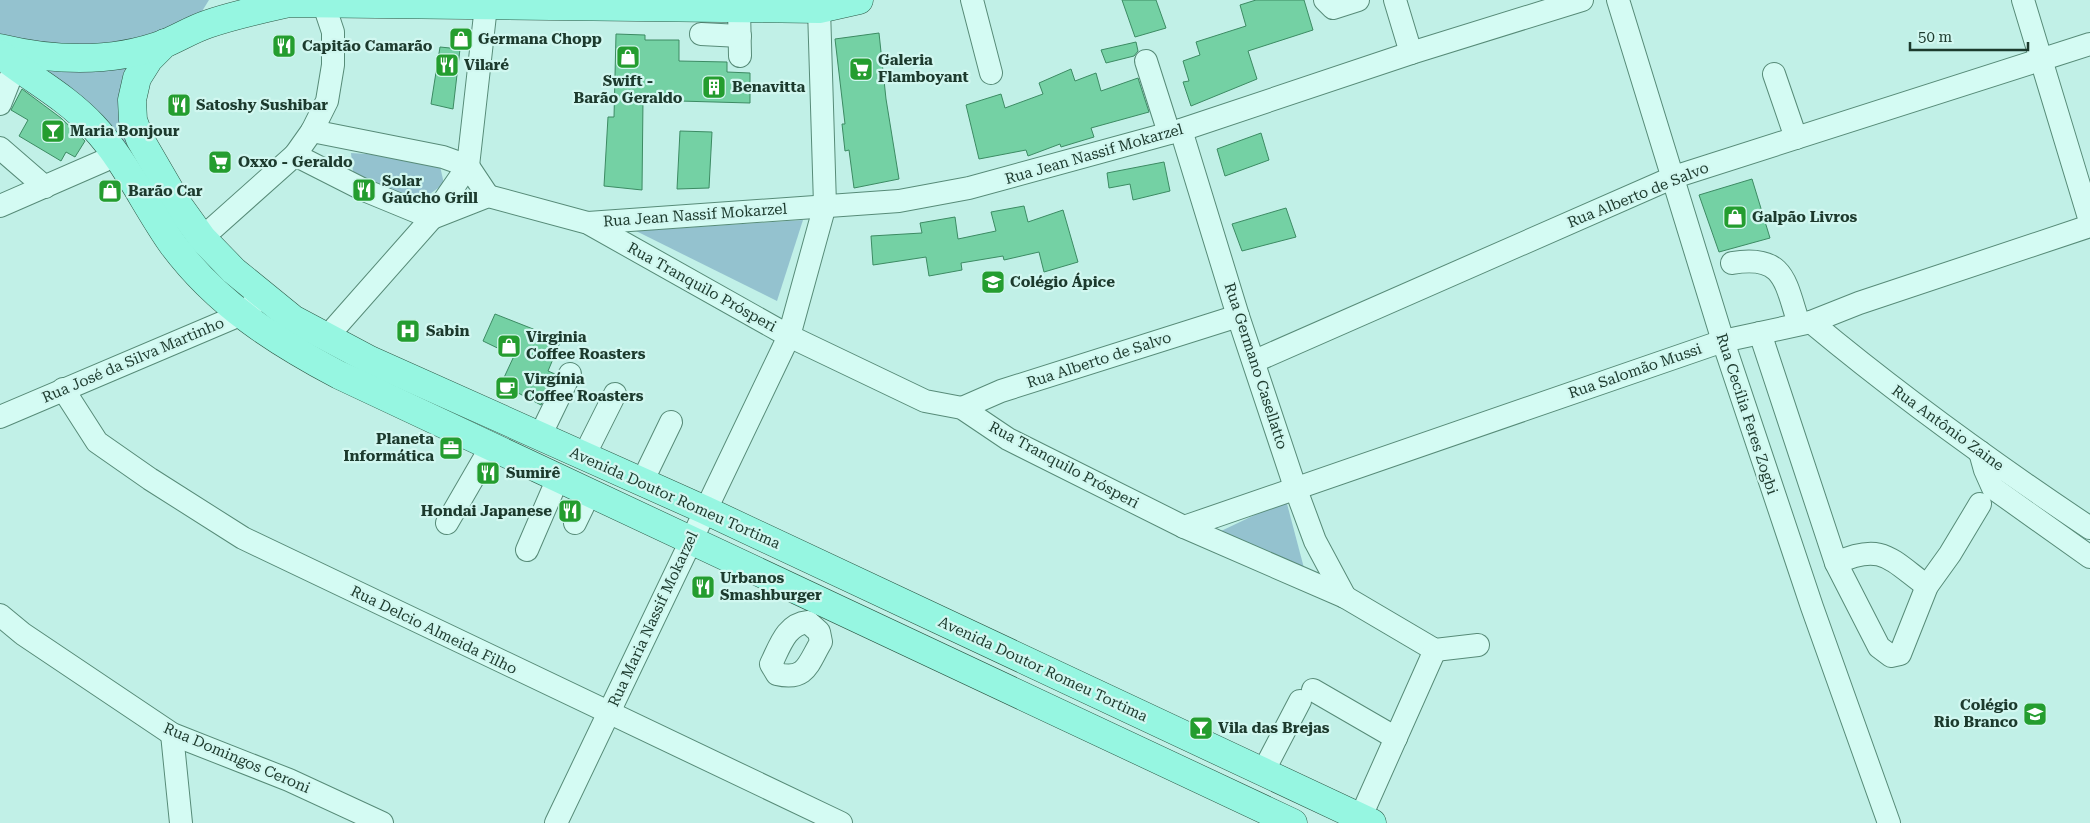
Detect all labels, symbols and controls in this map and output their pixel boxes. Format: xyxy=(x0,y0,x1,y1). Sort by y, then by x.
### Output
scale bar xyxy=(1910,20,2028,52)
shop icon: Germana Chopp xyxy=(448,26,474,52)
text: 50 m xyxy=(1918,28,1953,46)
place label: Germana Chopp xyxy=(478,30,602,48)
restaurant icon: Capitão Camarão xyxy=(271,33,297,59)
place label: Capitão Camarão xyxy=(302,37,433,55)
shop icon: Swift - Barão Geraldo xyxy=(615,44,641,70)
place label: Galeria Flamboyant xyxy=(878,51,969,86)
restaurant icon: Vilaré xyxy=(434,52,460,78)
place label: Vilaré xyxy=(464,56,509,74)
supermarket icon: Galeria Flamboyant xyxy=(848,56,874,82)
place label: Swift - Barão Geraldo xyxy=(573,72,683,107)
building icon: Benavitta xyxy=(701,74,727,100)
place label: Benavitta xyxy=(732,78,806,96)
restaurant icon: Satoshy Sushibar xyxy=(166,92,192,118)
place label: Satoshy Sushibar xyxy=(196,96,328,114)
bar icon: Maria Bonjour xyxy=(40,118,66,144)
street label: Rua Jean Nassif Mokarzel xyxy=(1003,120,1185,188)
place label: Maria Bonjour xyxy=(70,122,180,140)
supermarket icon: Oxxo - Geraldo xyxy=(207,149,233,175)
place label: Oxxo - Geraldo xyxy=(238,153,353,171)
street label: Rua Alberto de Salvo xyxy=(1565,158,1711,232)
place label: Solar Gaúcho Grill xyxy=(382,172,478,207)
restaurant icon: Solar Gaúcho Grill xyxy=(351,177,377,203)
shop icon: Barão Car xyxy=(97,178,123,204)
place label: Barão Car xyxy=(128,182,203,200)
street label: Rua Jean Nassif Mokarzel xyxy=(602,200,788,230)
shop icon: Galpão Livros xyxy=(1722,204,1748,230)
place label: Galpão Livros xyxy=(1752,208,1858,226)
street label: Rua Tranquilo Prósperi xyxy=(624,239,780,336)
school or university icon: Colégio Ápice xyxy=(980,269,1006,295)
place label: Colégio Ápice xyxy=(1010,272,1115,291)
street label: Rua Germano Casellatto xyxy=(1221,280,1291,452)
street label: Rua José da Silva Martinho xyxy=(39,313,227,407)
hospital icon: Sabin xyxy=(395,318,421,344)
place label: Sabin xyxy=(426,322,469,340)
place label: Virginia Coffee Roasters xyxy=(526,328,646,363)
street label: Rua Alberto de Salvo xyxy=(1024,328,1174,392)
street label: Rua Cecília Feres Zogbi xyxy=(1712,331,1782,497)
shop icon: Virginia Coffee Roasters xyxy=(496,333,522,359)
street label: Rua Salomão Mussi xyxy=(1566,340,1704,402)
place label: Virgínia Coffee Roasters xyxy=(524,370,644,405)
cafe icon: Virgínia Coffee Roasters xyxy=(494,375,520,401)
street label: Rua Antônio Zaine xyxy=(1889,381,2007,475)
street label: Rua Tranquilo Prósperi xyxy=(986,418,1142,512)
place label: Planeta Informática xyxy=(344,430,434,465)
office icon: Planeta Informática xyxy=(438,435,464,461)
street label: Avenida Doutor Romeu Tortima xyxy=(567,443,783,553)
restaurant icon: Sumirê xyxy=(475,460,501,486)
place label: Sumirê xyxy=(506,464,561,482)
restaurant icon: Hondai Japanese xyxy=(557,498,583,524)
place label: Hondai Japanese xyxy=(421,502,552,520)
street label: Rua Maria Nassif Mokarzel xyxy=(604,528,702,710)
place label: Urbanos Smashburger xyxy=(720,569,822,604)
restaurant icon: Urbanos Smashburger xyxy=(690,574,716,600)
street label: Rua Delcio Almeida Filho xyxy=(348,582,520,678)
street label: Avenida Doutor Romeu Tortima xyxy=(935,612,1151,726)
place label: Colégio Rio Branco xyxy=(1934,696,2018,731)
school or university icon: Colégio Rio Branco xyxy=(2022,701,2048,727)
bar icon: Vila das Brejas xyxy=(1188,715,1214,741)
street label: Rua Domingos Ceroni xyxy=(161,719,313,797)
place label: Vila das Brejas xyxy=(1218,719,1330,737)

